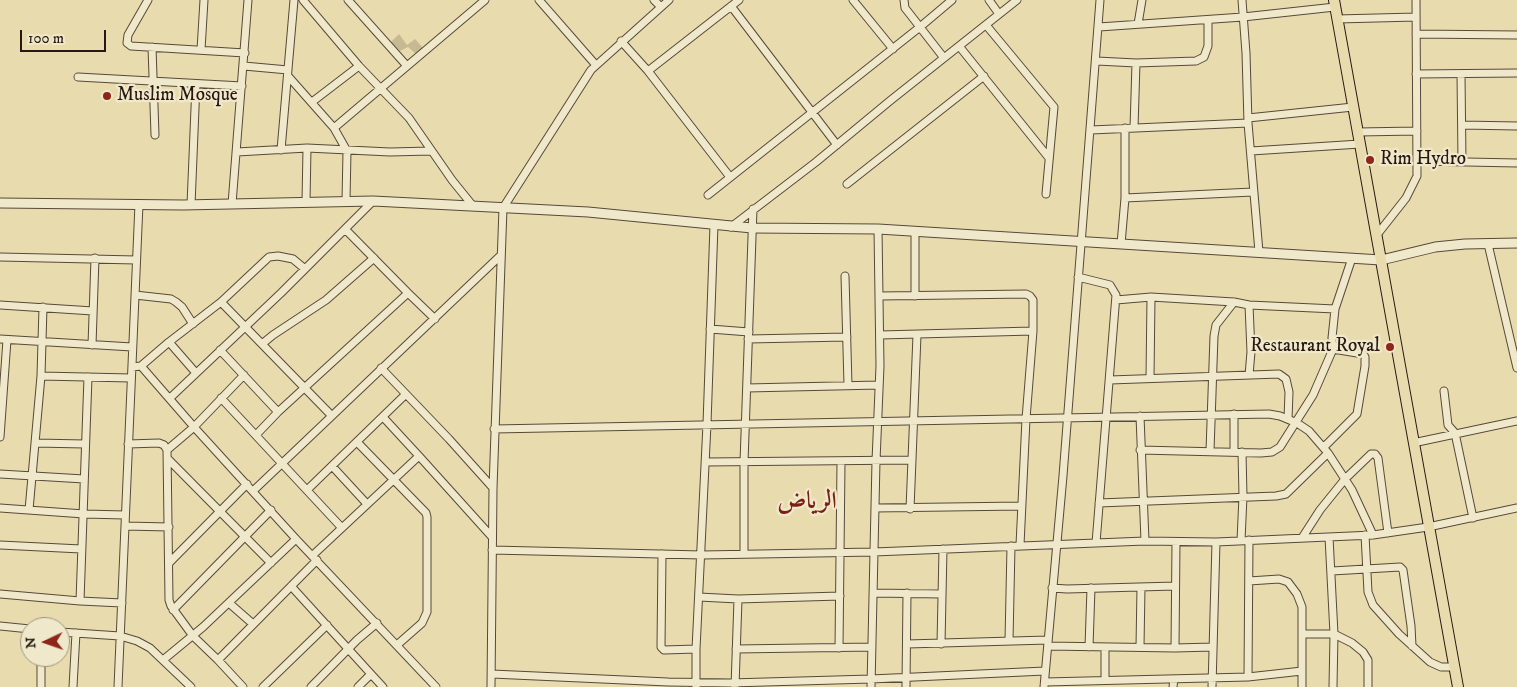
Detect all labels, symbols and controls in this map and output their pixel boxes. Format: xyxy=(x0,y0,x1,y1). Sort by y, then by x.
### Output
scale bar xyxy=(22,20,109,52)
text: 100 m xyxy=(28,29,64,48)
place label: Muslim Mosque xyxy=(117,85,238,107)
marker: Muslim Mosque xyxy=(101,90,113,102)
place label: Rim Hydro xyxy=(1380,149,1466,171)
marker: Rim Hydro xyxy=(1364,154,1376,166)
place label: Restaurant Royal xyxy=(1250,336,1380,358)
marker: Restaurant Royal xyxy=(1384,341,1396,353)
district label: الرياض xyxy=(777,489,837,517)
north arrow xyxy=(20,617,70,667)
text: N xyxy=(22,637,40,649)

